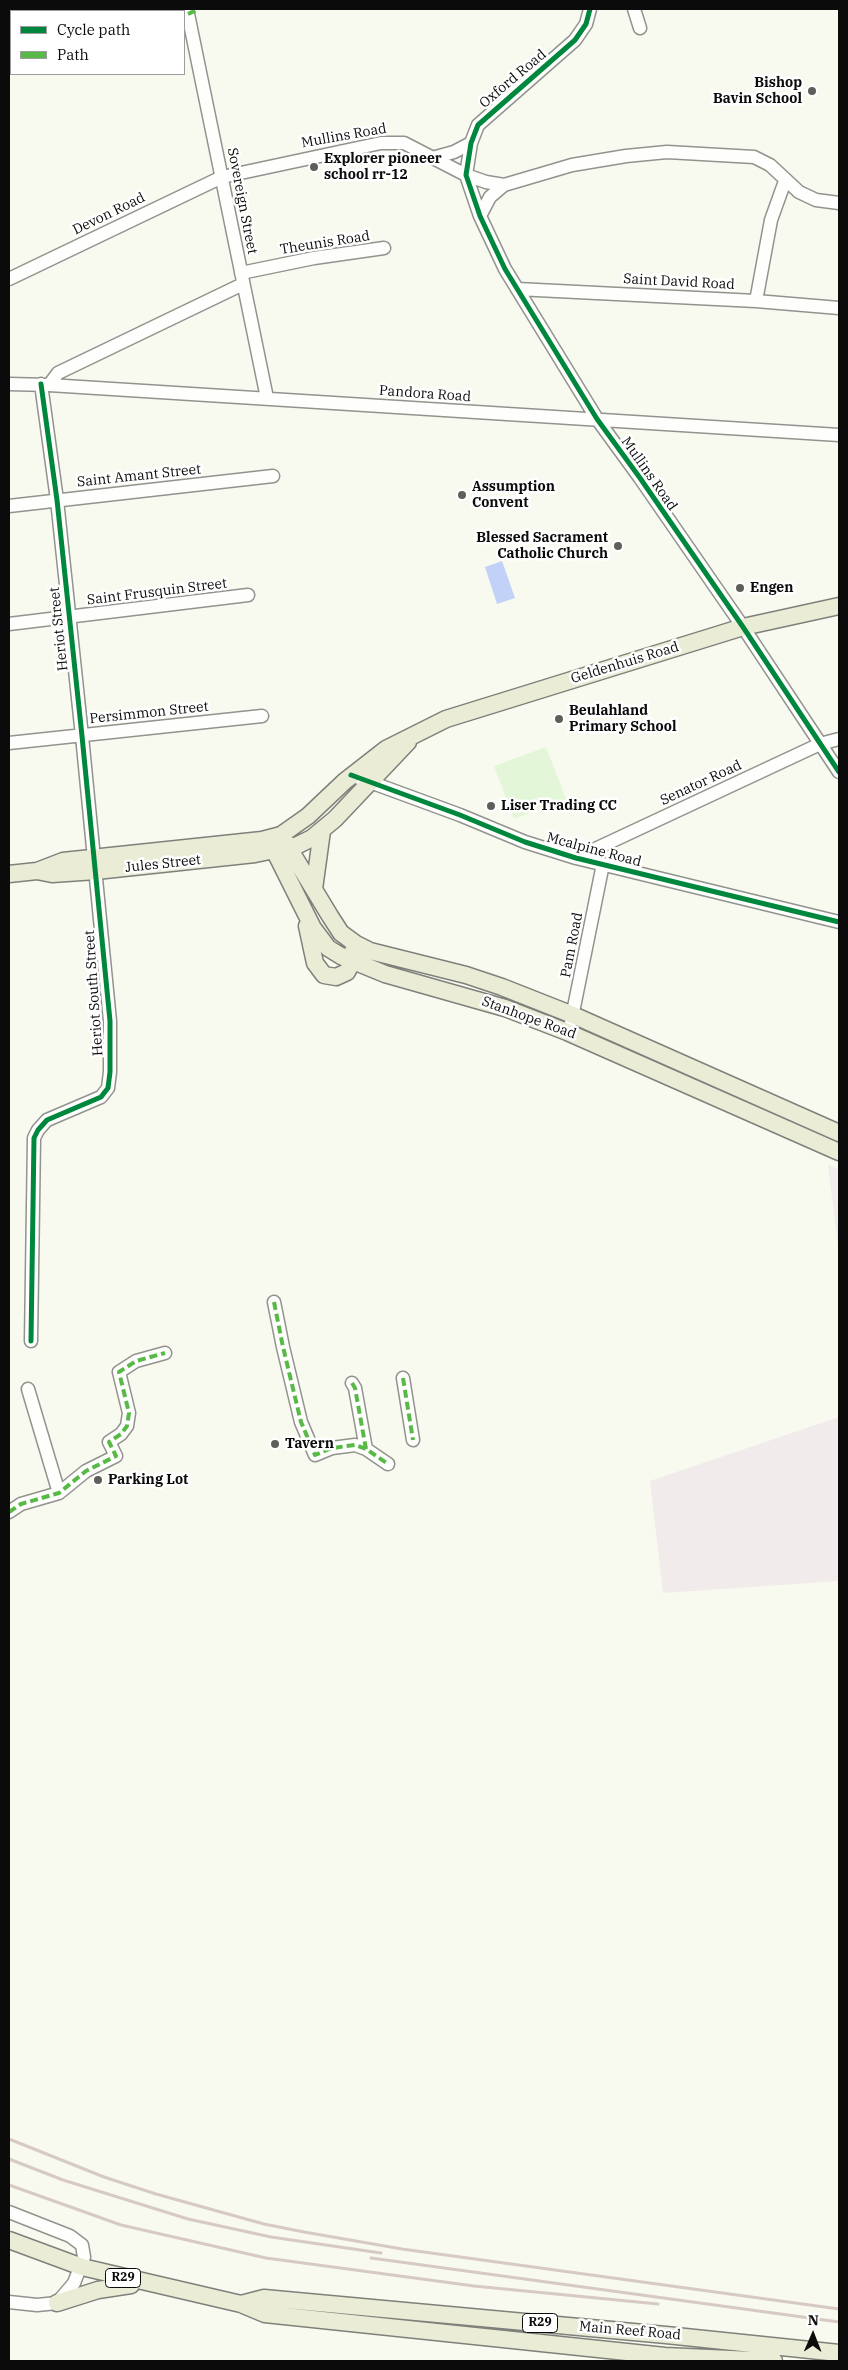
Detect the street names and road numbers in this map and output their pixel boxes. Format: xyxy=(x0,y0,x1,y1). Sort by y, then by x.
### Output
street label: Oxford Road xyxy=(476,46,550,112)
street label: Mullins Road xyxy=(300,120,388,152)
street label: Sovereign Street xyxy=(223,146,261,256)
street label: Devon Road xyxy=(70,189,148,239)
street label: Theunis Road xyxy=(279,228,371,258)
street label: Saint David Road xyxy=(623,271,735,293)
street label: Pandora Road xyxy=(379,382,471,406)
street label: Mullins Road xyxy=(617,434,681,514)
street label: Saint Amant Street xyxy=(76,461,202,491)
street label: Saint Frusquin Street xyxy=(86,575,228,609)
street label: Heriot Street xyxy=(46,586,72,672)
street label: Geldenhuis Road xyxy=(569,639,681,687)
street label: Persimmon Street xyxy=(89,698,209,728)
street label: Senator Road xyxy=(658,757,744,809)
street label: Mcalpine Road xyxy=(545,829,643,871)
street label: Jules Street xyxy=(124,852,202,876)
street label: Pam Road xyxy=(557,911,587,979)
street label: Heriot South Street xyxy=(81,929,107,1057)
street label: Stanhope Road xyxy=(479,993,579,1043)
road number: R29 xyxy=(106,2268,140,2288)
road number: R29 xyxy=(522,2314,558,2332)
street label: Main Reef Road xyxy=(578,2318,682,2344)

